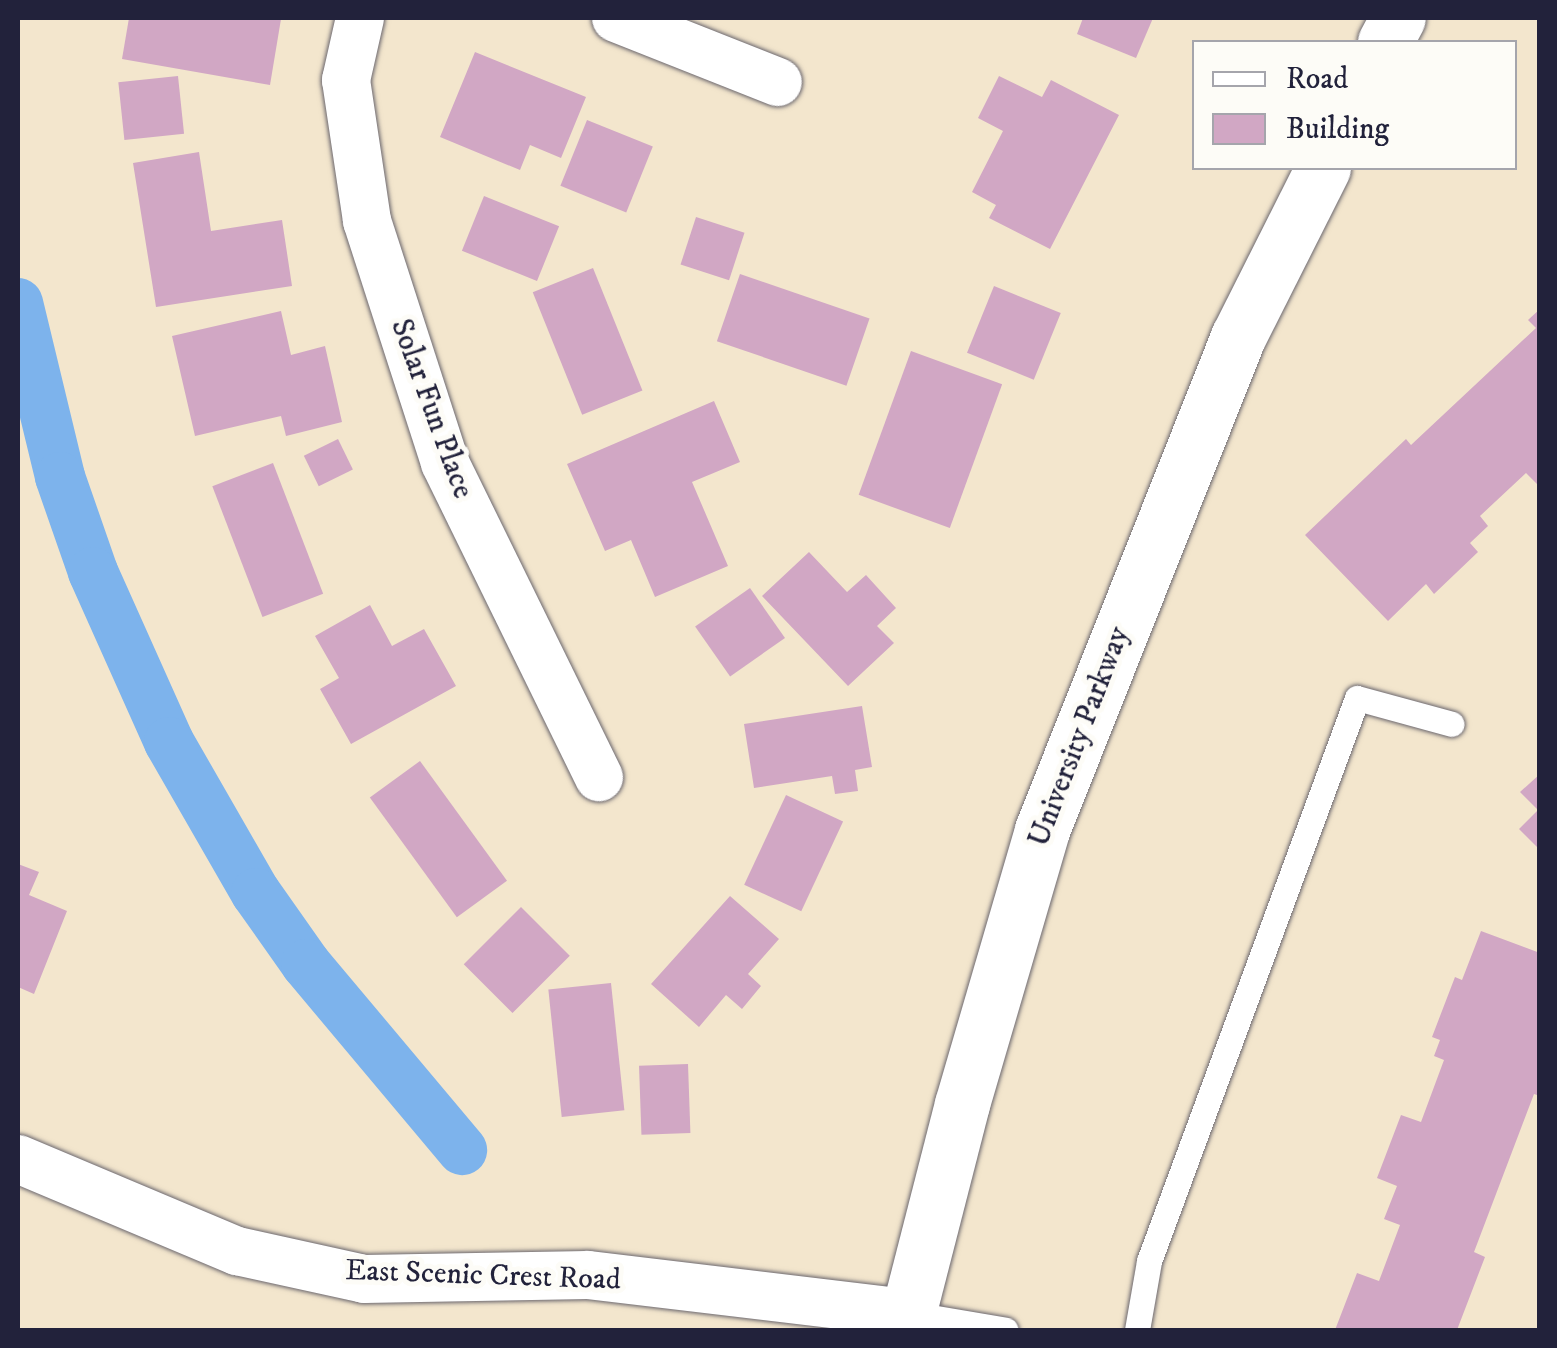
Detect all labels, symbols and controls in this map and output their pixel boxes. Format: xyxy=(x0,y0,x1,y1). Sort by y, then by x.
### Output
legend xyxy=(1192,40,1517,170)
text: Road xyxy=(1286,61,1348,98)
text: Building xyxy=(1286,111,1389,148)
street label: Solar Fun Place xyxy=(382,314,480,504)
street label: University Parkway xyxy=(1022,622,1138,852)
street label: East Scenic Crest Road xyxy=(345,1253,621,1299)

